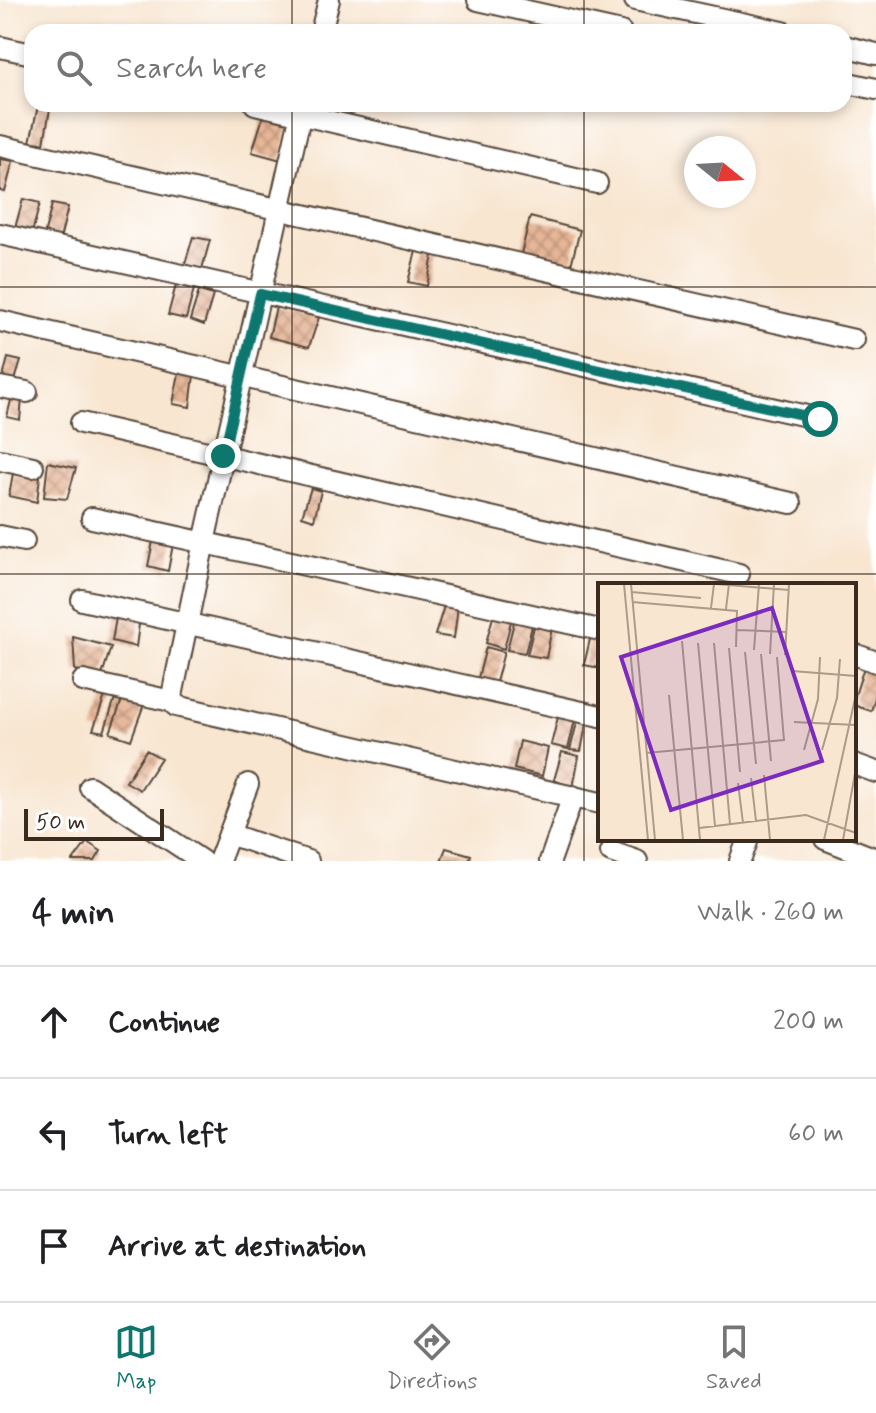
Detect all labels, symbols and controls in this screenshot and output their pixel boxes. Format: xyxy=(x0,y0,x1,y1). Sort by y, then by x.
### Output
search box xyxy=(24,24,852,112)
icon: search xyxy=(52,46,96,90)
text: Search here xyxy=(116,49,267,88)
north arrow xyxy=(684,136,756,208)
route start xyxy=(802,401,838,437)
route end xyxy=(205,438,241,474)
inset map xyxy=(598,583,856,841)
scale bar xyxy=(24,805,164,841)
text: 50 m xyxy=(36,809,85,837)
text: 4 min xyxy=(32,891,115,936)
text: Walk · 260 m xyxy=(697,896,844,930)
icon: ahead xyxy=(32,1000,76,1044)
text: Continue xyxy=(108,1003,220,1042)
text: 200 m xyxy=(773,1005,844,1039)
icon: left xyxy=(32,1112,76,1156)
text: Turn left xyxy=(108,1115,228,1154)
text: 60 m xyxy=(788,1117,844,1151)
icon: arrive xyxy=(32,1224,76,1268)
text: Arrive at destination xyxy=(108,1227,366,1266)
tab: Map xyxy=(114,1320,158,1396)
tab: Directions xyxy=(387,1320,477,1396)
tab: Saved xyxy=(706,1320,762,1396)

